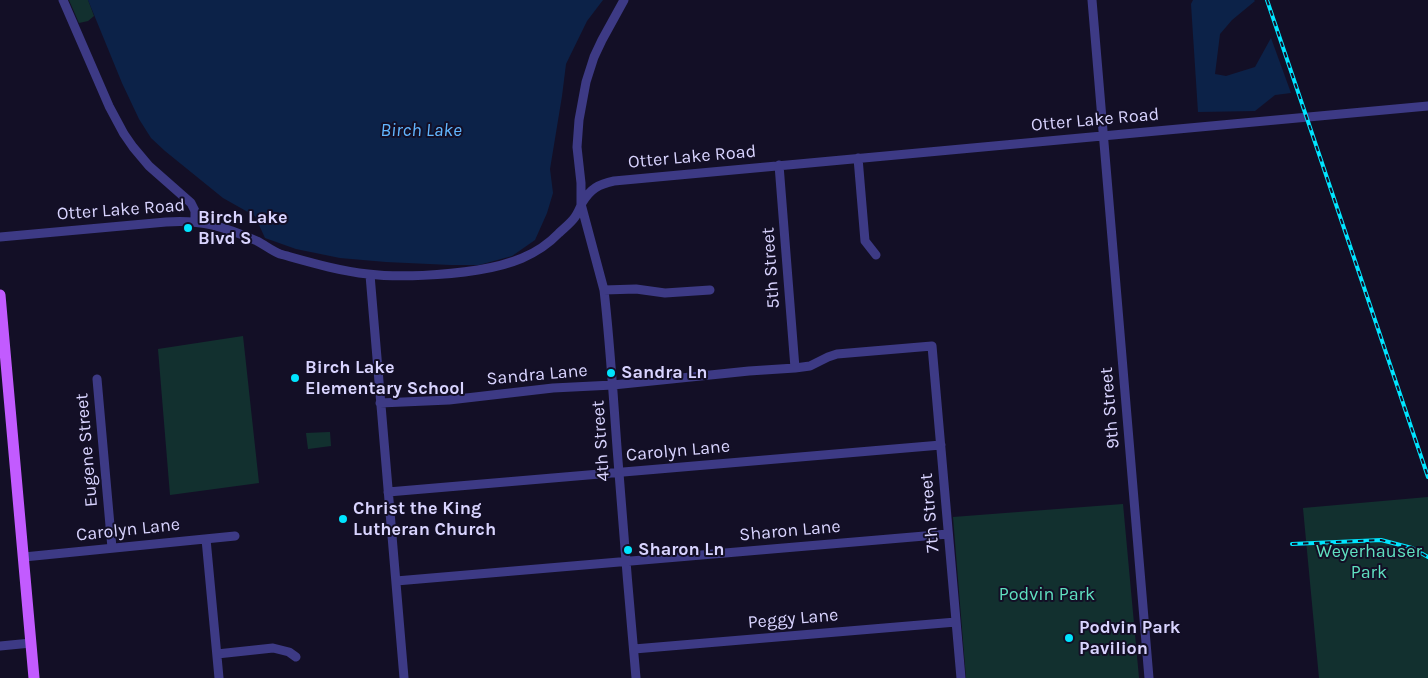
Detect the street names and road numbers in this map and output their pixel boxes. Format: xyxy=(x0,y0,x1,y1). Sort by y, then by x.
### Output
street label: Otter Lake Road xyxy=(1030,104,1160,136)
street label: Otter Lake Road xyxy=(627,141,757,173)
street label: Otter Lake Road xyxy=(56,195,186,225)
street label: 5th Street xyxy=(757,227,785,309)
street label: Sandra Lane xyxy=(486,360,588,390)
street label: 9th Street xyxy=(1096,366,1124,450)
street label: Eugene Street xyxy=(71,392,103,508)
street label: 4th Street xyxy=(587,400,615,482)
street label: Carolyn Lane xyxy=(625,436,731,466)
street label: 7th Street xyxy=(916,472,944,554)
street label: Carolyn Lane xyxy=(75,514,181,546)
street label: Sharon Lane xyxy=(738,516,842,546)
street label: Peggy Lane xyxy=(747,604,839,634)

